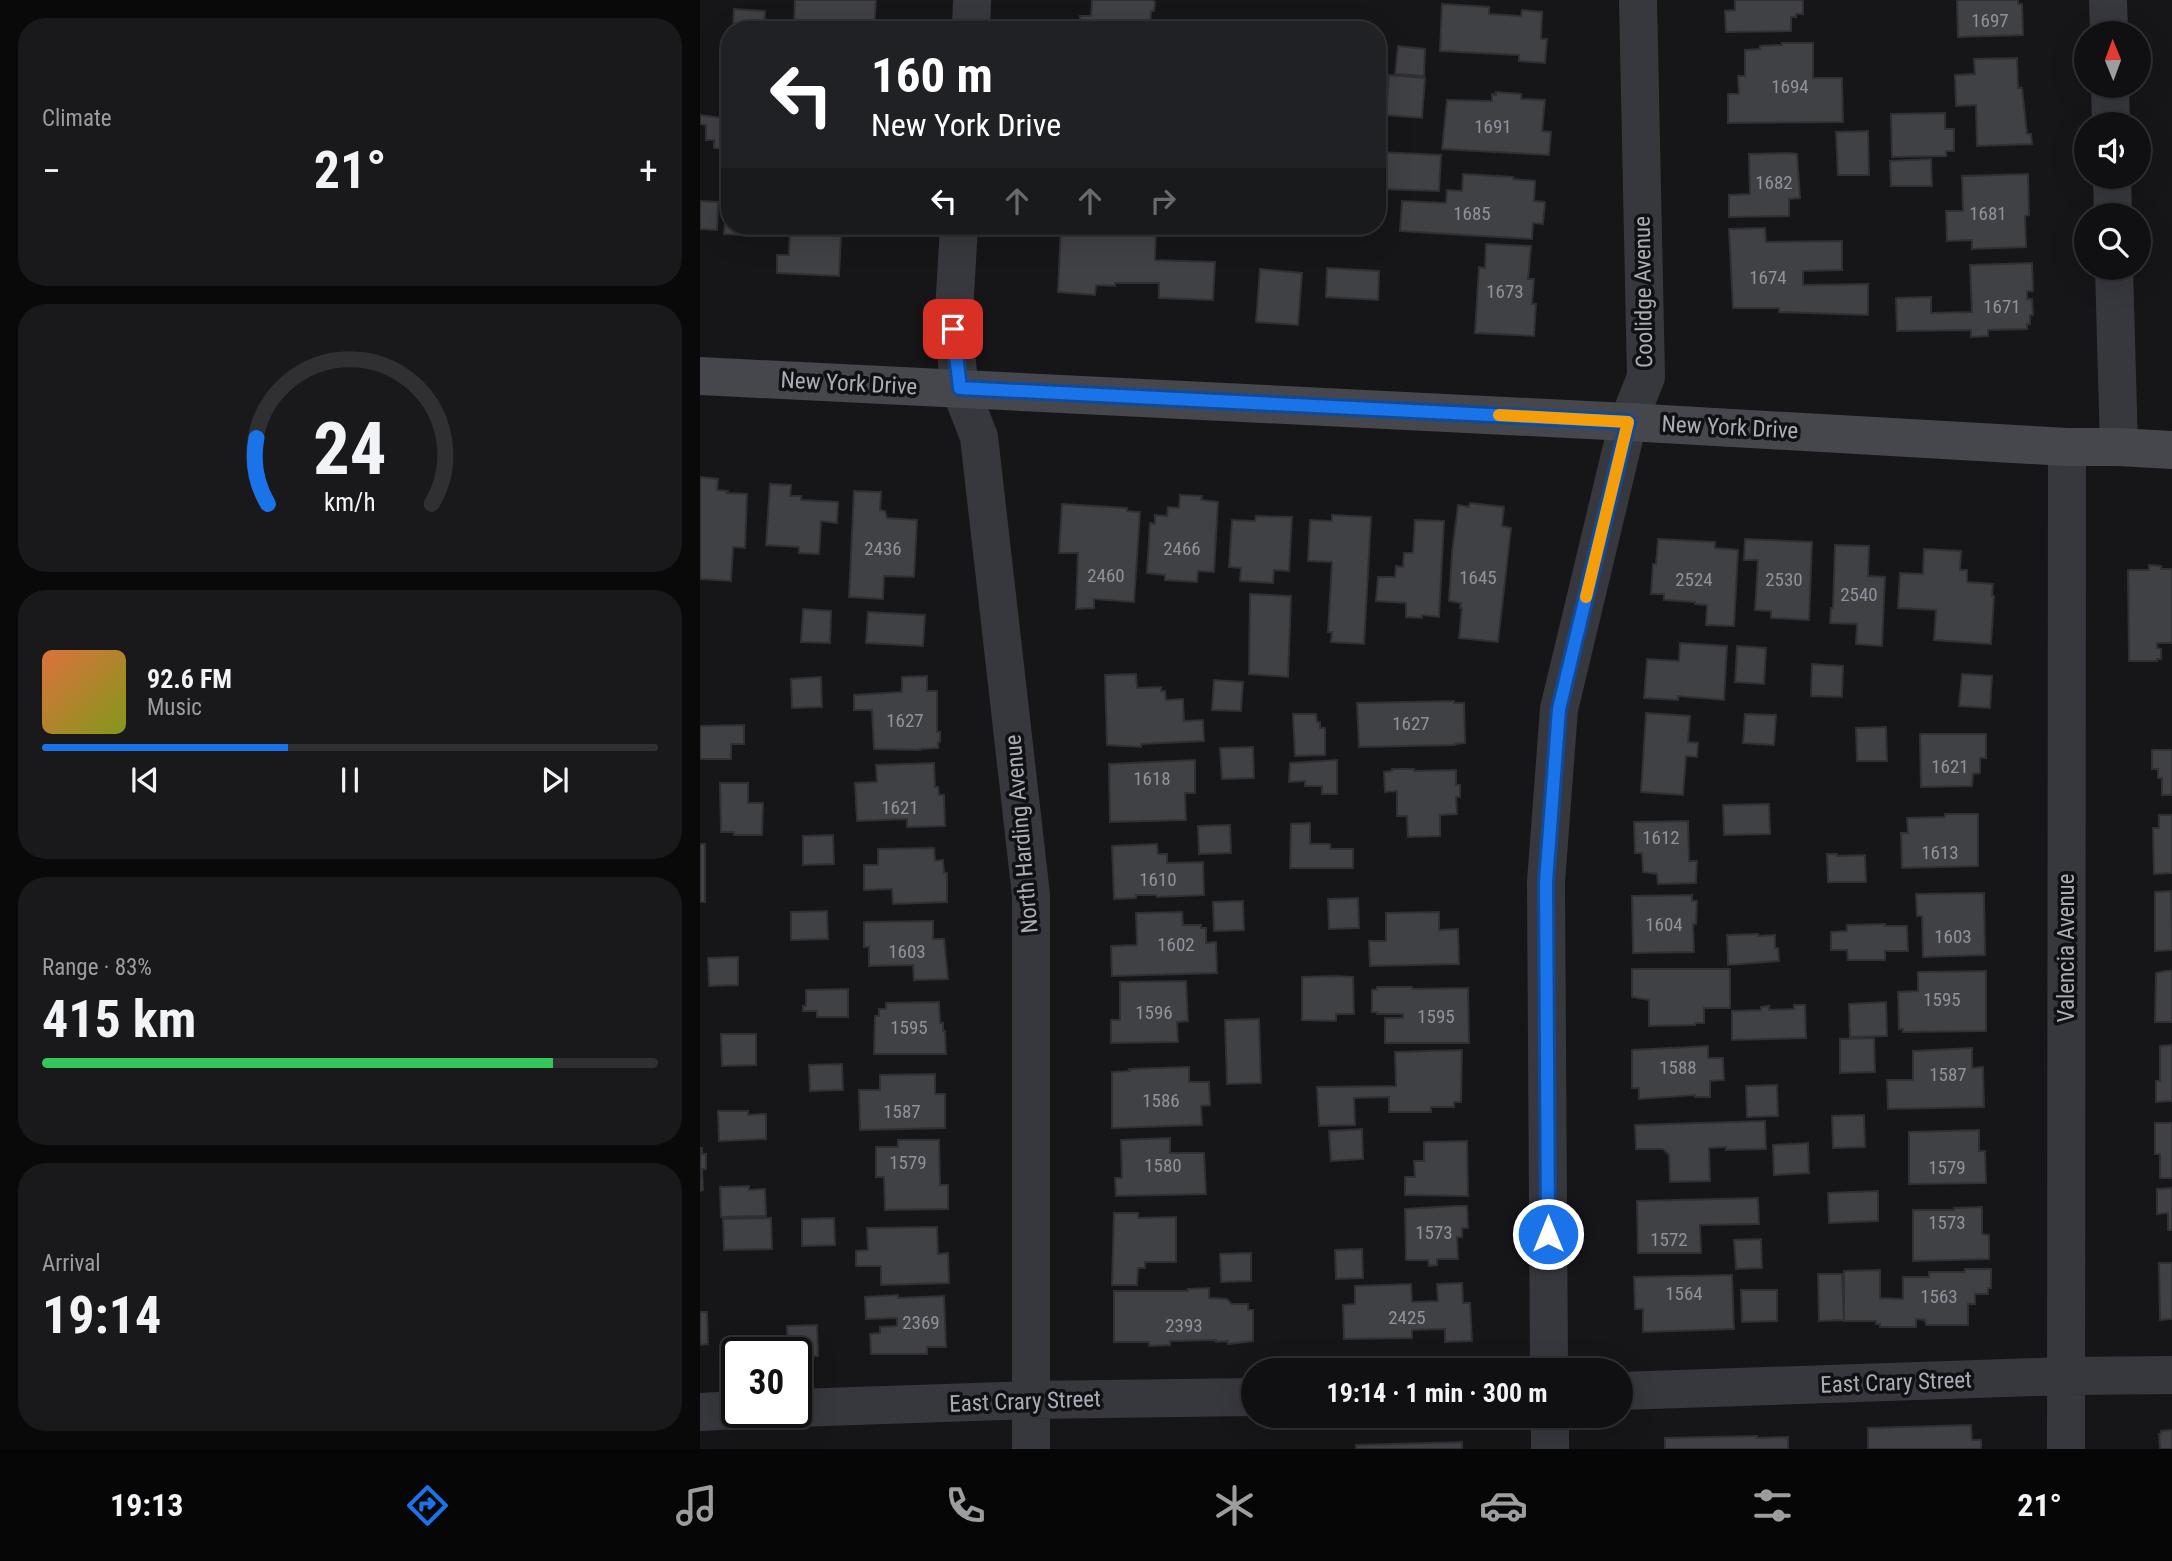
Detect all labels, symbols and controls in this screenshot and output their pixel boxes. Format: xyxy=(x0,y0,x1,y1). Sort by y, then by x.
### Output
house number: 1697 xyxy=(1971,9,2009,32)
north arrow xyxy=(2074,21,2151,98)
map controls xyxy=(2074,21,2151,280)
text: 160 m xyxy=(871,47,993,104)
icon: left xyxy=(756,49,847,140)
house number: 1694 xyxy=(1771,75,1809,98)
text: Climate xyxy=(42,105,112,132)
text: New York Drive xyxy=(871,106,1061,144)
button: sound xyxy=(2074,112,2151,189)
house number: 1691 xyxy=(1474,115,1512,138)
text: 21° xyxy=(314,140,386,201)
text: − xyxy=(42,149,61,193)
text: + xyxy=(639,149,658,193)
house number: 1682 xyxy=(1755,171,1793,194)
icon: left xyxy=(925,182,963,220)
icon: ahead xyxy=(998,182,1036,220)
icon: ahead xyxy=(1071,182,1109,220)
icon: right xyxy=(1144,182,1182,220)
house number: 1685 xyxy=(1453,202,1491,225)
house number: 1681 xyxy=(1969,202,2007,225)
button: search xyxy=(2074,203,2151,280)
street label: Coolidge Avenue xyxy=(1629,216,1658,368)
house number: 1674 xyxy=(1749,266,1787,289)
house number: 1673 xyxy=(1486,280,1524,303)
house number: 1671 xyxy=(1983,295,2021,318)
pin xyxy=(923,299,983,359)
icon: arrive xyxy=(934,310,972,348)
street label: New York Drive xyxy=(780,366,918,401)
text: 24 xyxy=(313,407,387,493)
street label: New York Drive xyxy=(1661,410,1799,445)
text: km/h xyxy=(324,488,376,517)
house number: 2436 xyxy=(864,537,902,560)
house number: 2466 xyxy=(1163,537,1201,560)
house number: 2460 xyxy=(1087,564,1125,587)
house number: 1645 xyxy=(1459,566,1497,589)
house number: 2524 xyxy=(1675,568,1713,591)
house number: 2530 xyxy=(1765,568,1803,591)
house number: 2540 xyxy=(1840,583,1878,606)
text: 92.6 FM xyxy=(147,664,232,694)
text: Music xyxy=(147,694,202,721)
house number: 1627 xyxy=(886,709,924,732)
house number: 1627 xyxy=(1392,712,1430,735)
street label: North Harding Avenue xyxy=(999,734,1044,934)
house number: 1621 xyxy=(1931,755,1969,778)
icon: previous xyxy=(126,761,164,799)
icon: pause xyxy=(331,761,369,799)
icon: next xyxy=(536,761,574,799)
house number: 1618 xyxy=(1133,767,1171,790)
house number: 1621 xyxy=(881,796,919,819)
house number: 1612 xyxy=(1642,826,1680,849)
house number: 1613 xyxy=(1921,841,1959,864)
house number: 1610 xyxy=(1139,868,1177,891)
street label: Valencia Avenue xyxy=(2053,873,2080,1023)
house number: 1604 xyxy=(1645,913,1683,936)
house number: 1603 xyxy=(1934,925,1972,948)
house number: 1602 xyxy=(1157,933,1195,956)
house number: 1603 xyxy=(888,940,926,963)
text: Range · 83% xyxy=(42,954,152,981)
house number: 1595 xyxy=(1923,988,1961,1011)
text: 415 km xyxy=(42,989,196,1050)
house number: 1596 xyxy=(1135,1001,1173,1024)
house number: 1595 xyxy=(1417,1005,1455,1028)
house number: 1595 xyxy=(890,1016,928,1039)
house number: 1588 xyxy=(1659,1056,1697,1079)
house number: 1587 xyxy=(1929,1063,1967,1086)
house number: 1586 xyxy=(1142,1089,1180,1112)
house number: 1587 xyxy=(883,1100,921,1123)
house number: 1579 xyxy=(889,1151,927,1174)
house number: 1580 xyxy=(1144,1154,1182,1177)
house number: 1579 xyxy=(1928,1156,1966,1179)
position arrow xyxy=(1511,1197,1585,1271)
house number: 1573 xyxy=(1928,1211,1966,1234)
house number: 1573 xyxy=(1415,1221,1453,1244)
house number: 1572 xyxy=(1650,1228,1688,1251)
text: Arrival xyxy=(42,1250,101,1277)
house number: 1564 xyxy=(1665,1282,1703,1305)
text: 19:14 xyxy=(42,1285,161,1346)
house number: 1563 xyxy=(1920,1285,1958,1308)
house number: 2425 xyxy=(1388,1306,1426,1329)
house number: 2369 xyxy=(902,1311,940,1334)
house number: 2393 xyxy=(1165,1314,1203,1337)
speed limit sign: 30 xyxy=(721,1337,812,1428)
street label: East Crary Street xyxy=(1820,1366,1972,1399)
text: 19:14 · 1 min · 300 m xyxy=(1327,1378,1547,1408)
street label: East Crary Street xyxy=(949,1385,1101,1418)
icon: directions xyxy=(403,1481,452,1530)
icon: music xyxy=(672,1481,721,1530)
icon: phone xyxy=(941,1481,990,1530)
icon: climate xyxy=(1210,1481,1259,1530)
icon: car xyxy=(1479,1481,1528,1530)
icon: filters xyxy=(1748,1481,1797,1530)
text: 19:13 xyxy=(110,1486,183,1524)
text: 21° xyxy=(2017,1486,2062,1524)

